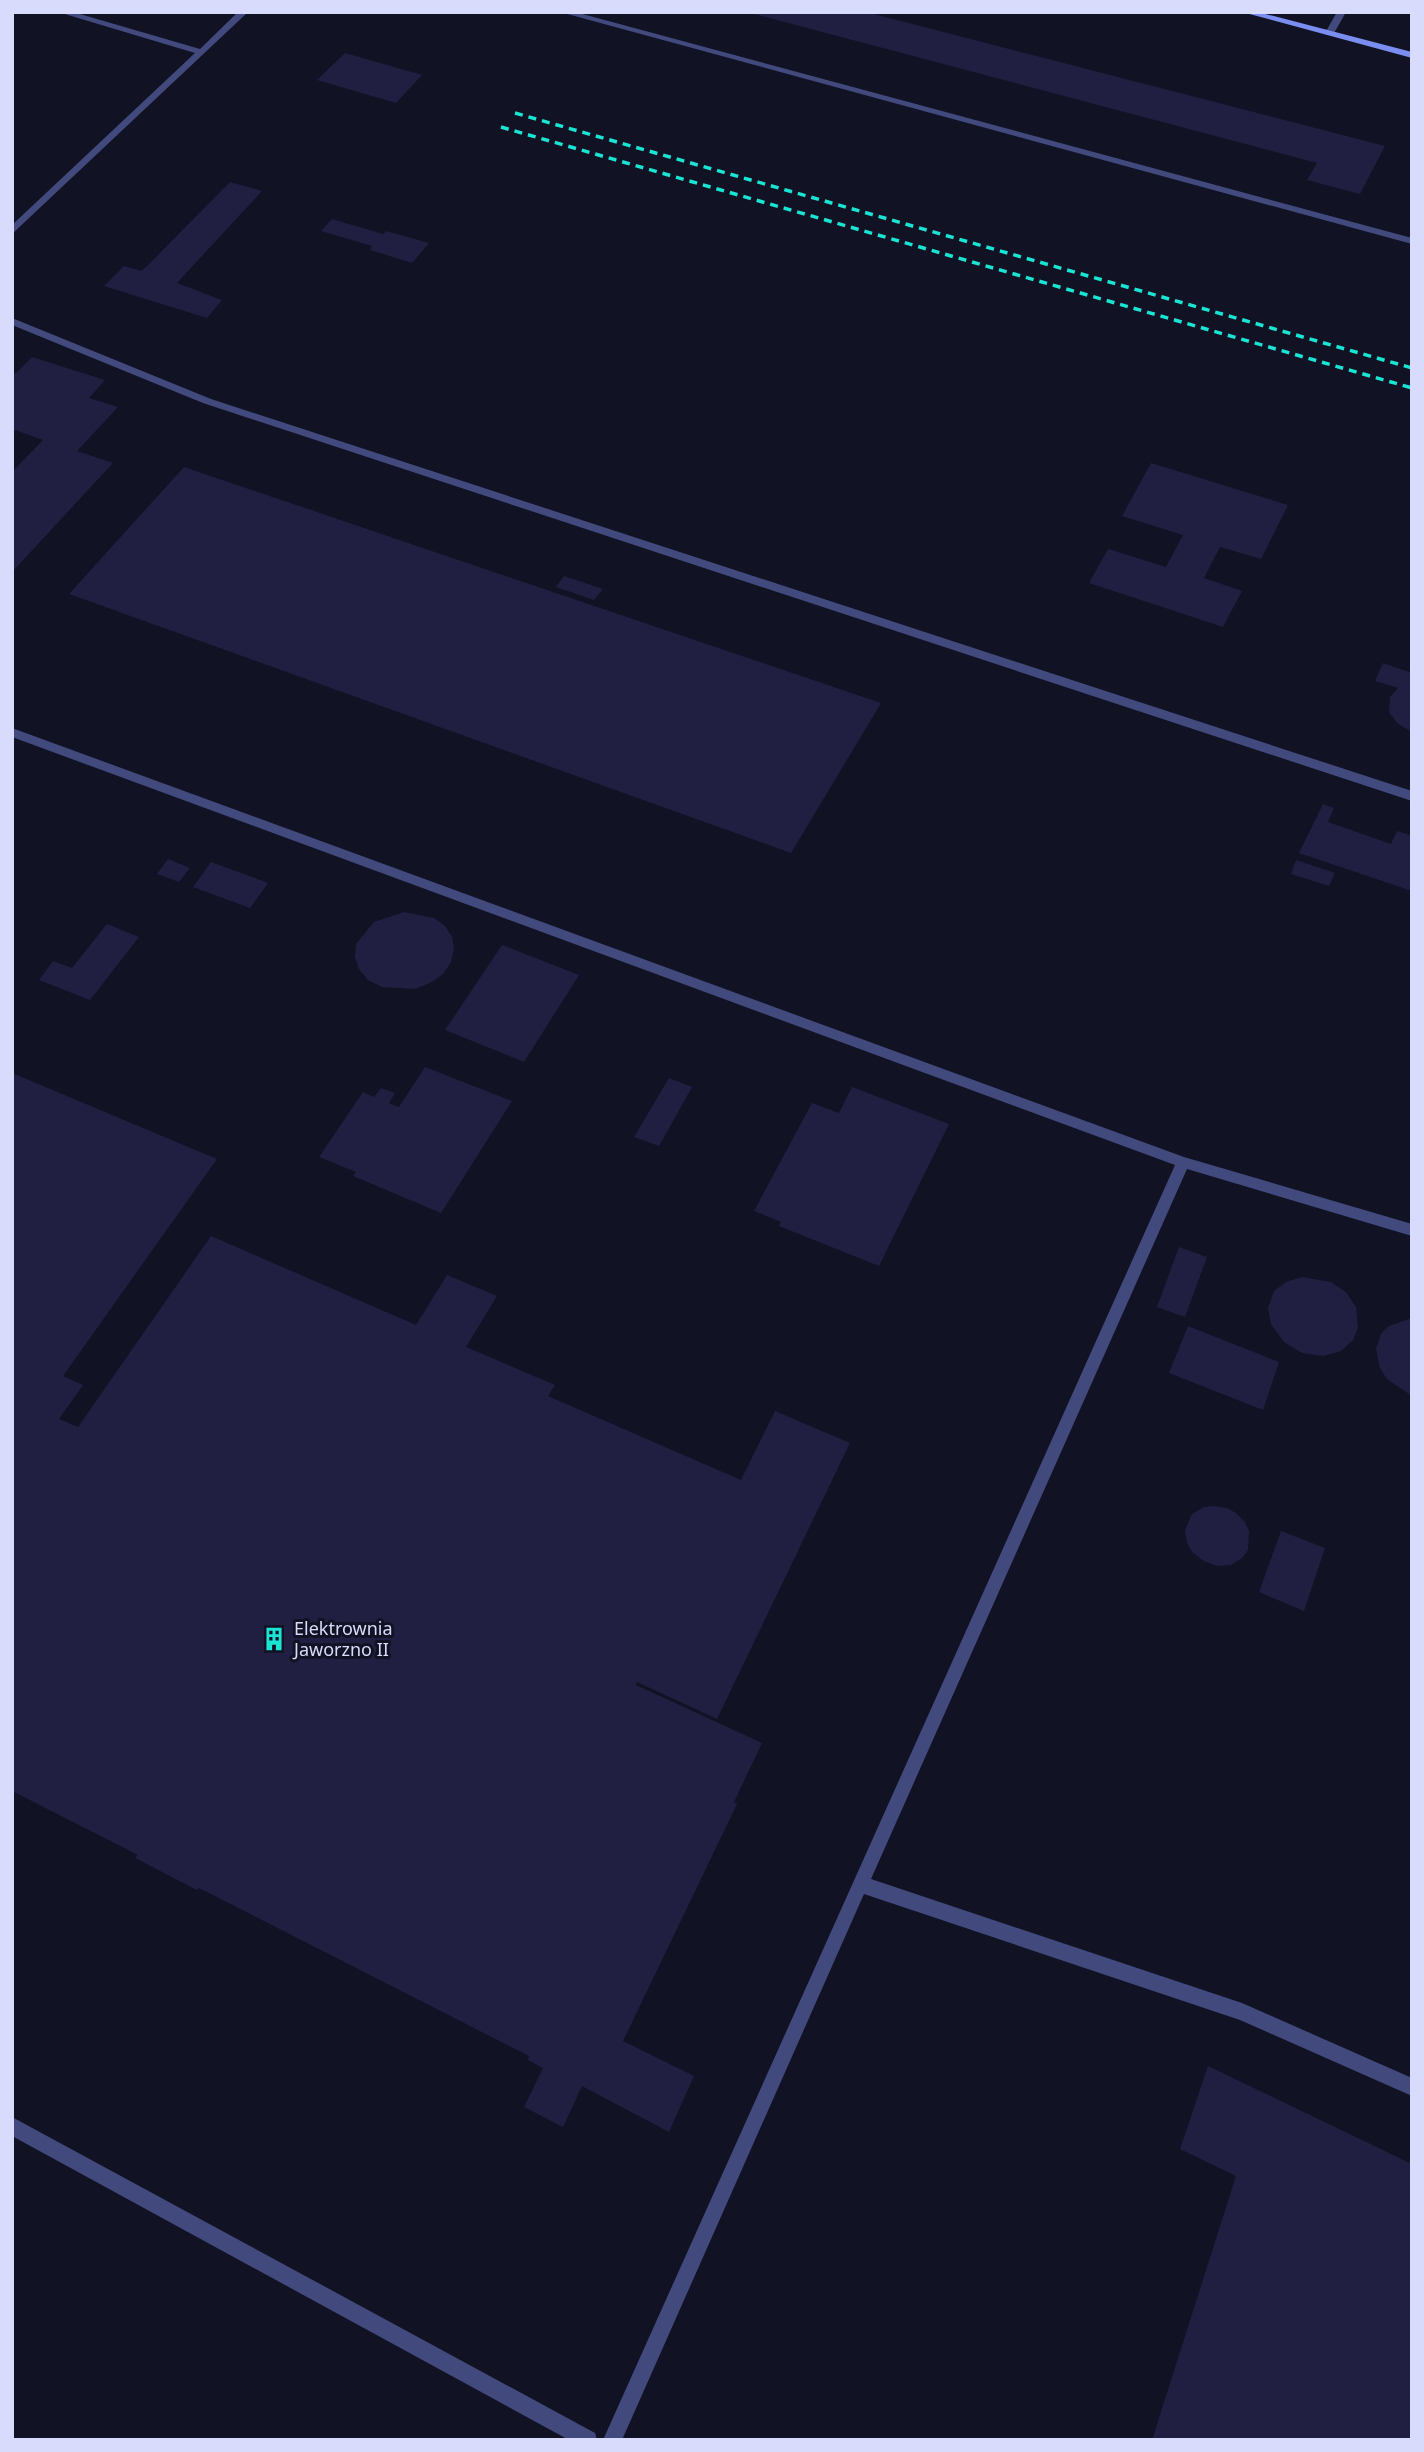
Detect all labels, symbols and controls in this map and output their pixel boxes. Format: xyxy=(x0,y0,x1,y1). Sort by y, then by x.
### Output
place label: Elektrownia Jaworzno II xyxy=(292,1616,393,1661)
building icon: Elektrownia Jaworzno II xyxy=(260,1625,288,1653)

